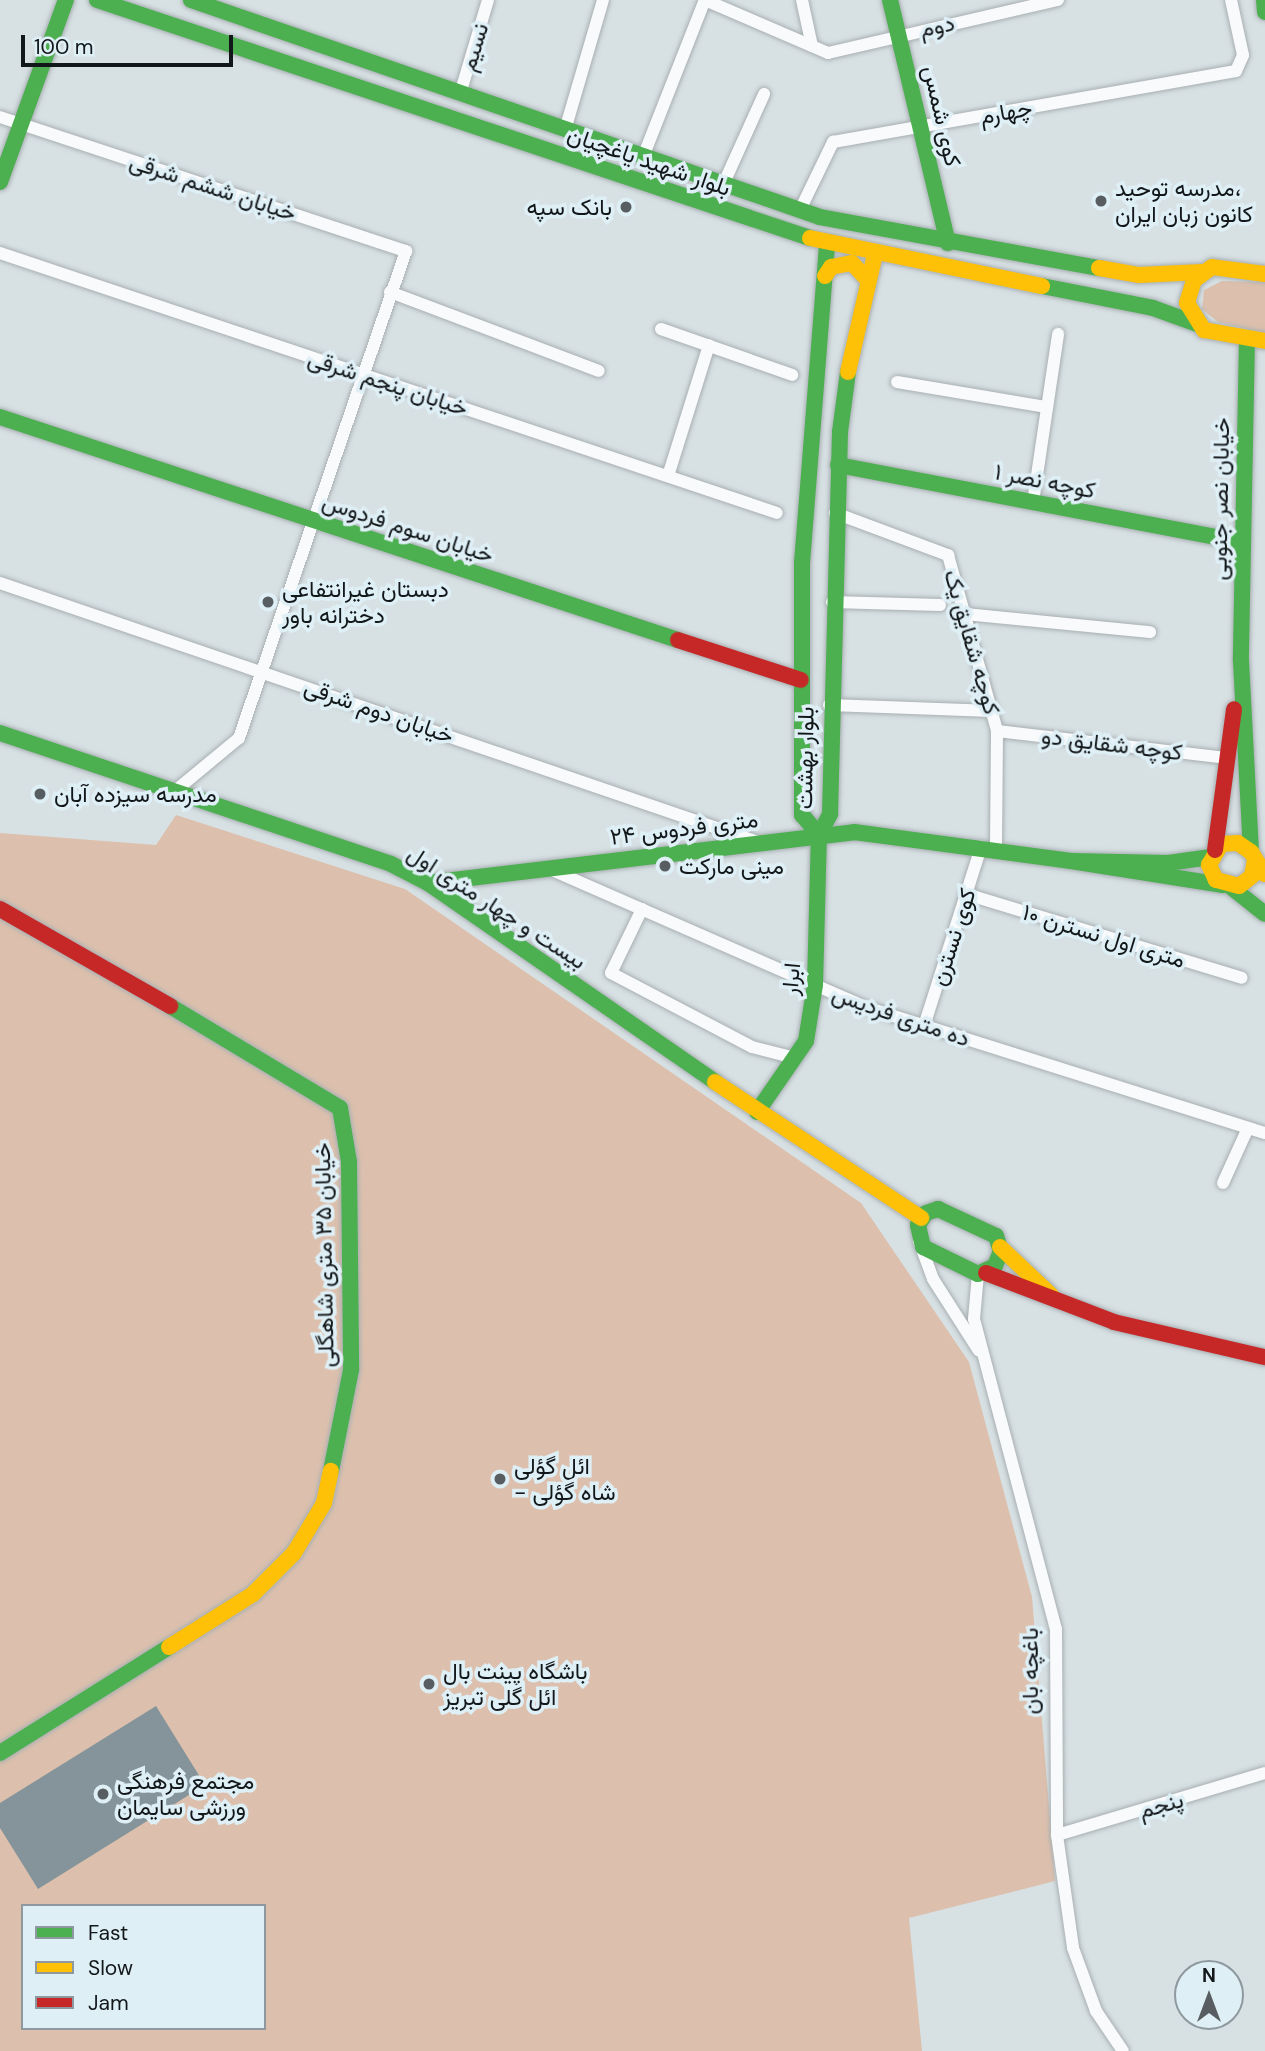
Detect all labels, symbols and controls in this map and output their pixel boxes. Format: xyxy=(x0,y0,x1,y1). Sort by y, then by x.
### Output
street label: دوم xyxy=(917,9,957,43)
street label: نسیم xyxy=(454,20,494,74)
scale bar xyxy=(24,21,236,65)
text: 100 m xyxy=(34,33,94,61)
street label: کوی شمس xyxy=(917,63,967,169)
street label: چهارم xyxy=(978,94,1034,130)
street label: بلوار شهید یاغچیان xyxy=(564,120,734,202)
street label: خیابان ششم شرقی xyxy=(126,147,300,227)
place label: مدرسه توحید، کانون زبان ایران xyxy=(1115,174,1253,228)
place label: بانک سپه xyxy=(526,193,612,221)
marker: مدرسه توحید، کانون زبان ایران xyxy=(1093,193,1109,209)
marker: بانک سپه xyxy=(618,199,634,215)
street label: خیابان پنجم شرقی xyxy=(305,344,471,422)
street label: خیابان نصر جنوبی xyxy=(1205,417,1235,581)
street label: کوچه نصر ۱ xyxy=(992,458,1098,504)
street label: خیابان سوم فردوس xyxy=(319,487,497,569)
street label: کوچه شقایق یک xyxy=(938,566,1006,718)
place label: دبستان غیرانتفاعی دخترانه باور xyxy=(282,575,449,629)
marker: دبستان غیرانتفاعی دخترانه باور xyxy=(260,594,276,610)
street label: خیابان دوم شرقی xyxy=(301,673,457,749)
street label: بلوار بهشت xyxy=(790,706,820,810)
street label: کوچه شقایق دو xyxy=(1040,722,1184,766)
place label: مدرسه سیزده آبان xyxy=(54,780,217,808)
marker: مدرسه سیزده آبان xyxy=(32,786,48,802)
street label: ۲۴ متری فردوس xyxy=(608,805,760,851)
street label: بیست و چهار متری اول xyxy=(403,839,591,975)
place label: مینی مارکت xyxy=(679,852,784,880)
marker: مینی مارکت xyxy=(657,858,673,874)
street label: کوی نسترن xyxy=(924,885,982,989)
street label: ۱۰ متری اول نسترن xyxy=(1019,898,1189,974)
street label: ابرار xyxy=(776,962,806,996)
street label: ده متری فردیس xyxy=(829,980,973,1052)
street label: خیابان ۳۵ متری شاهگلی xyxy=(308,1142,340,1368)
place label: ائل گؤلی - شاه گؤلی xyxy=(514,1452,616,1506)
marker: ائل گؤلی - شاه گؤلی xyxy=(492,1471,508,1487)
street label: باغچه بان xyxy=(1016,1628,1044,1714)
place label: باشگاه پینت بال ائل گلی تبریز xyxy=(443,1657,588,1711)
marker: باشگاه پینت بال ائل گلی تبریز xyxy=(421,1676,437,1692)
place label: مجتمع فرهنگی ورزشی سایمان xyxy=(117,1767,254,1821)
marker: مجتمع فرهنگی ورزشی سایمان xyxy=(95,1786,111,1802)
street label: پنجم xyxy=(1135,1786,1187,1824)
legend xyxy=(21,1904,266,2030)
text: Fast xyxy=(88,1919,128,1947)
text: Slow xyxy=(88,1954,133,1982)
north arrow xyxy=(1174,1960,1244,2030)
text: N xyxy=(1202,1963,1216,1988)
text: Jam xyxy=(88,1989,129,2017)

